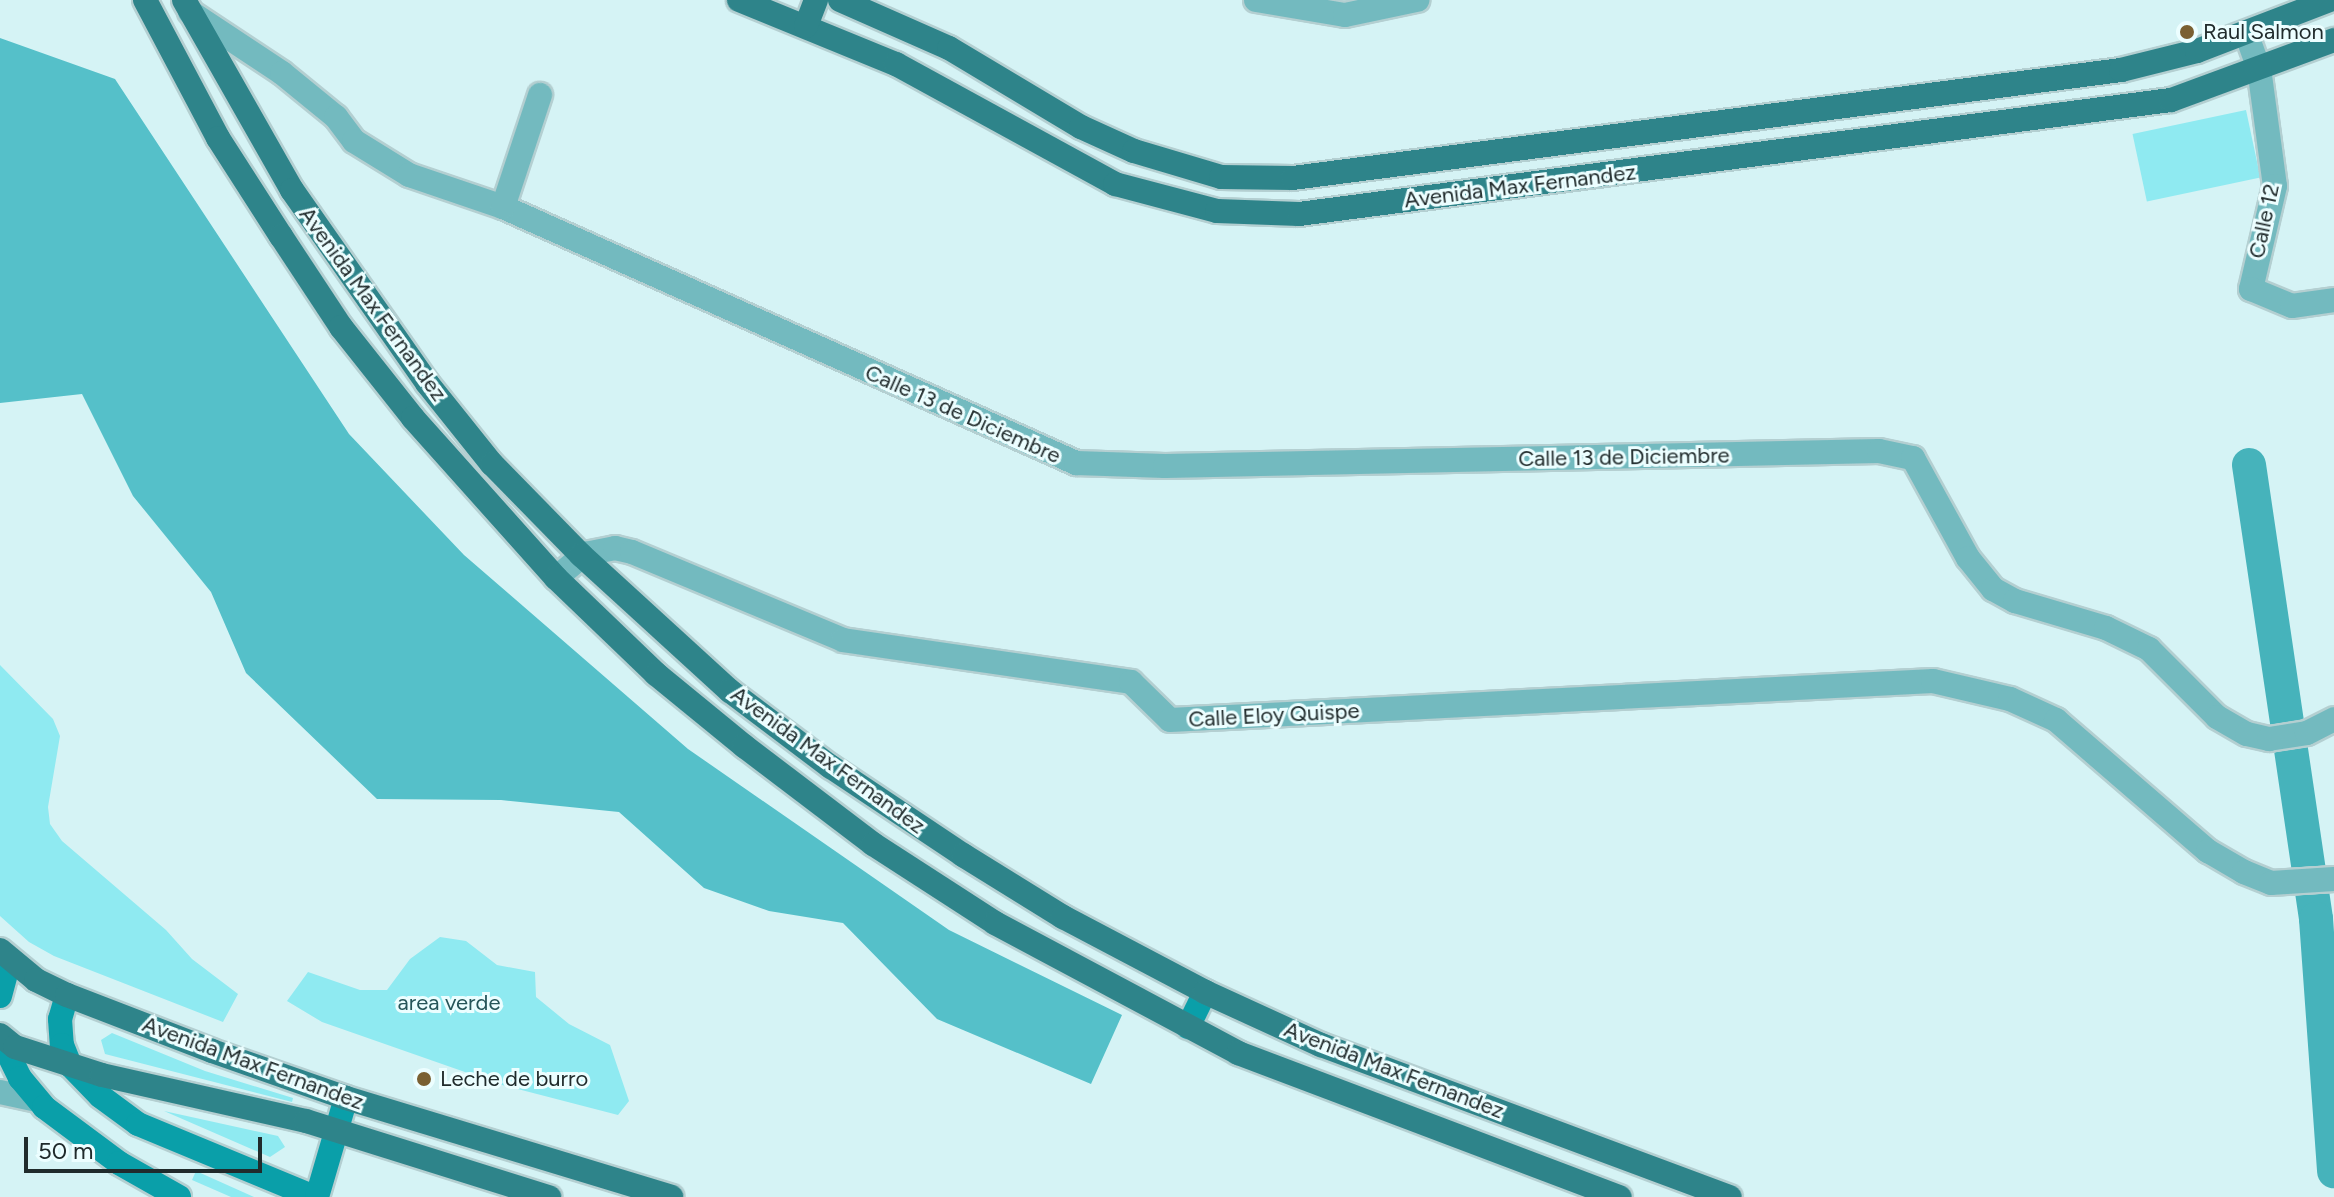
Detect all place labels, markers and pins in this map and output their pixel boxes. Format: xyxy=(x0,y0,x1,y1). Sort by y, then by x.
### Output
place label: Raul Salmon xyxy=(2203,19,2324,45)
marker: Raul Salmon xyxy=(2178,23,2196,41)
place label: Leche de burro xyxy=(440,1066,588,1092)
marker: Leche de burro xyxy=(415,1070,433,1088)

